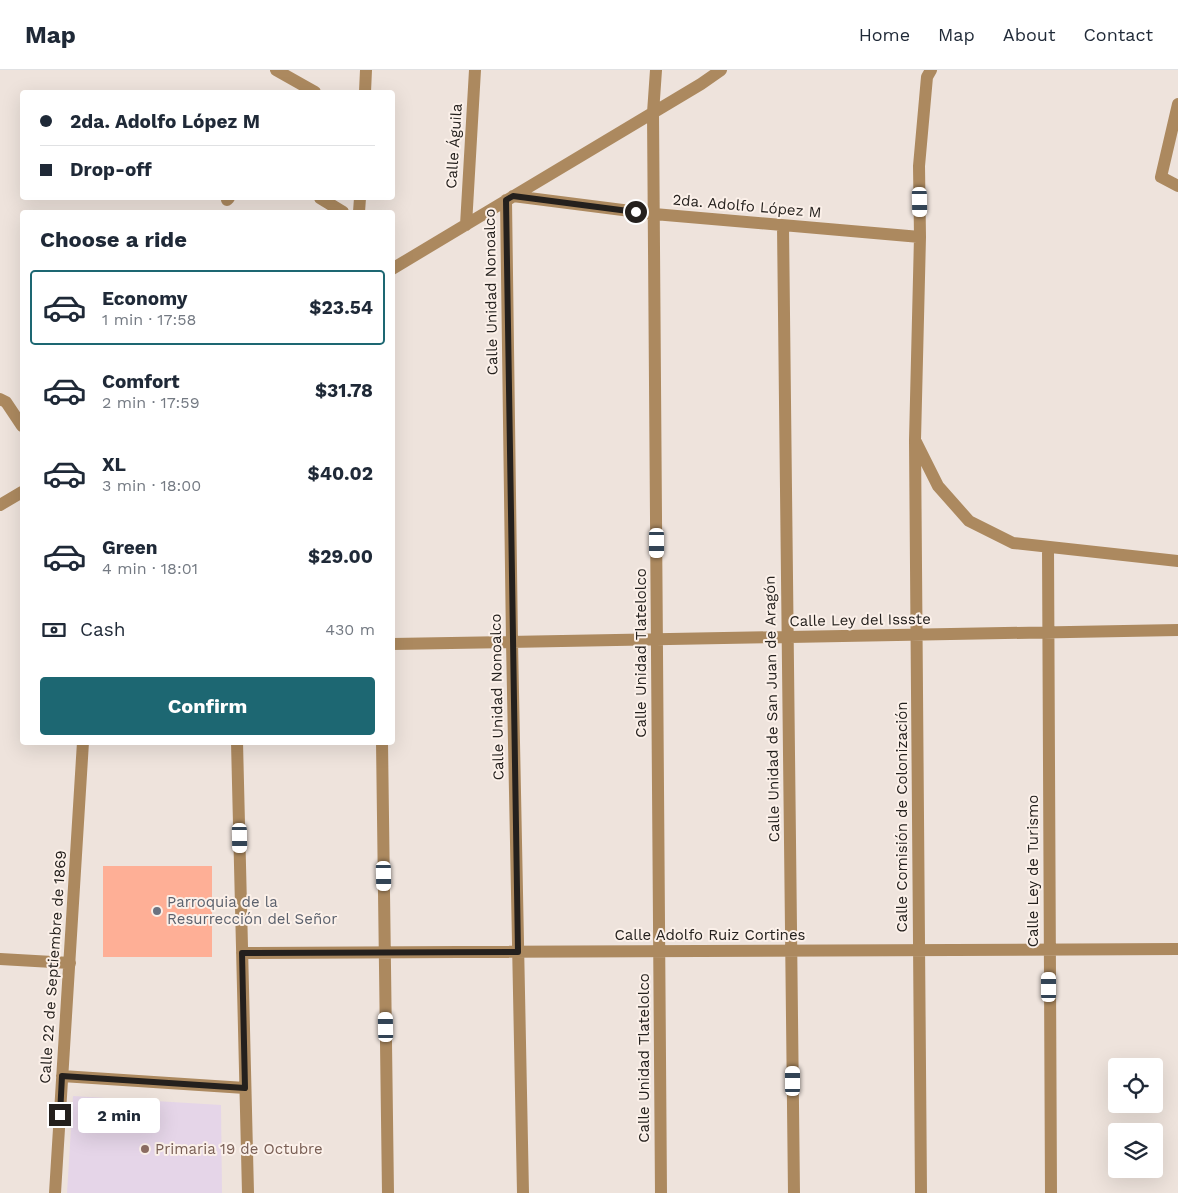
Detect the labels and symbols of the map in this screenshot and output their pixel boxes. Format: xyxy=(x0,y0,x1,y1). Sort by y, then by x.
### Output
street label: Calle Águila xyxy=(442,102,466,189)
car xyxy=(912,187,927,217)
street label: 2da. Adolfo López M xyxy=(672,191,822,221)
route start xyxy=(625,201,647,223)
street label: Calle Unidad Nonoalco xyxy=(481,209,501,375)
car xyxy=(649,528,664,558)
street label: Calle Unidad Tlatelolco xyxy=(632,568,650,738)
street label: Calle Unidad de San Juan de Aragón xyxy=(761,575,783,843)
street label: Calle Ley del Issste xyxy=(789,610,931,630)
street label: Calle Unidad Nonoalco xyxy=(487,614,507,780)
street label: Calle Comisión de Colonización xyxy=(893,701,911,933)
street label: Calle Ley de Turismo xyxy=(1024,795,1042,947)
car xyxy=(232,823,247,853)
street label: Calle 22 de Septiembre de 1869 xyxy=(36,850,70,1084)
car xyxy=(376,861,391,891)
place label: Parroquia de la Resurrección del Señor xyxy=(167,893,337,928)
marker: Parroquia de la Resurrección del Señor xyxy=(151,905,163,917)
street label: Calle Adolfo Ruiz Cortines xyxy=(615,926,806,944)
car xyxy=(1041,972,1056,1002)
street label: Calle Unidad Tlatelolco xyxy=(635,973,653,1143)
car xyxy=(378,1012,393,1042)
car xyxy=(785,1066,800,1096)
callout: 2 min xyxy=(78,1098,160,1132)
route end xyxy=(49,1104,71,1126)
place label: Primaria 19 de Octubre xyxy=(155,1140,323,1158)
marker: Primaria 19 de Octubre xyxy=(139,1143,151,1155)

